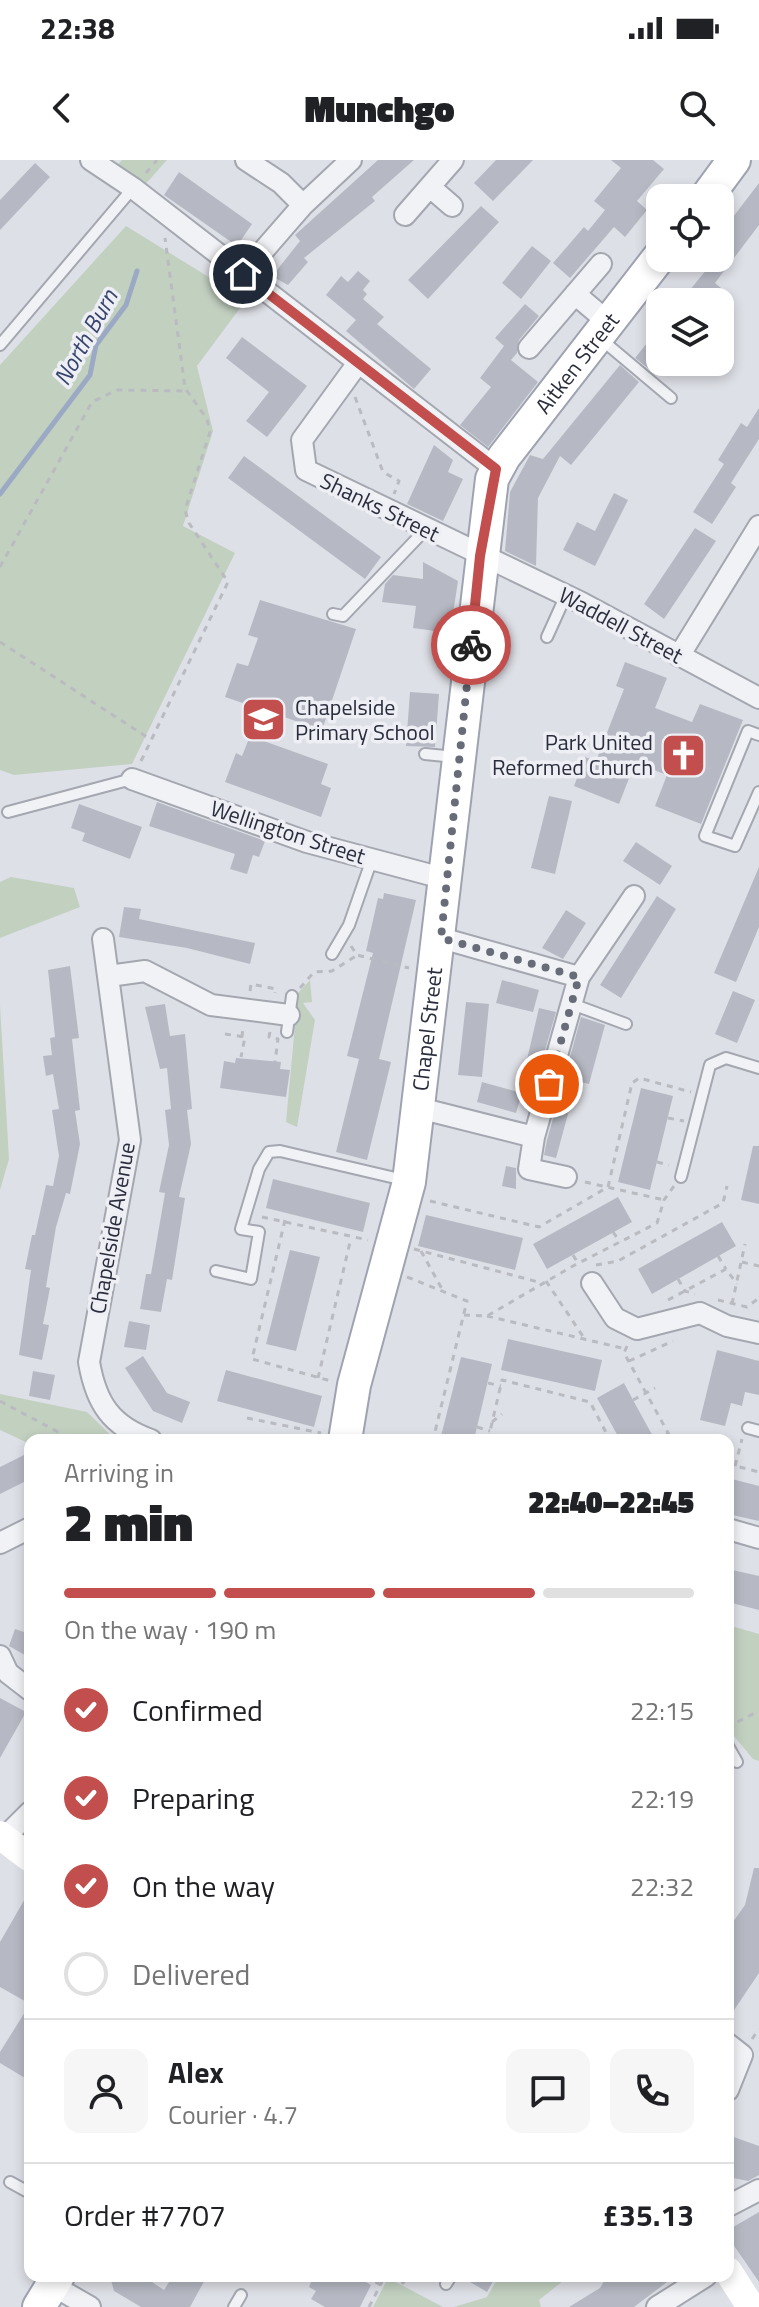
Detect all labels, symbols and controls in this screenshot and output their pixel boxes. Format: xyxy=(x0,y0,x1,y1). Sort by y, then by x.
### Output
text: 22:38 xyxy=(40,5,115,51)
text: Munchgo xyxy=(304,81,455,136)
icon: back xyxy=(40,86,84,130)
icon: search xyxy=(675,86,719,130)
map controls xyxy=(646,184,734,376)
button: locate xyxy=(646,184,734,272)
pin xyxy=(209,240,277,308)
icon: home xyxy=(221,252,265,296)
water label: North Burn xyxy=(44,282,127,392)
button: layers xyxy=(646,288,734,376)
street label: Aitken Street xyxy=(527,305,628,421)
street label: Shanks Street xyxy=(315,463,446,551)
street label: Waddell Street xyxy=(553,578,689,672)
courier xyxy=(431,605,511,685)
icon: bike xyxy=(449,623,493,667)
place label: Chapelside Primary School xyxy=(295,690,435,749)
school or university icon: Chapelside Primary School xyxy=(240,696,288,744)
place label: Park United Reformed Church xyxy=(492,725,653,784)
church icon: Park United Reformed Church xyxy=(660,731,708,779)
street label: Wellington Street xyxy=(206,791,370,873)
street label: Chapel Street xyxy=(403,965,451,1093)
pin xyxy=(515,1050,583,1118)
icon: bag xyxy=(527,1062,571,1106)
street label: Chapelside Avenue xyxy=(80,1139,144,1317)
text: Arriving in xyxy=(64,1453,174,1492)
text: 22:40–22:45 xyxy=(528,1479,694,1525)
text: 2 min xyxy=(64,1482,193,1561)
text: On the way · 190 m xyxy=(64,1610,276,1649)
text: Confirmed xyxy=(132,1687,263,1733)
icon: check xyxy=(64,1688,108,1732)
text: 22:15 xyxy=(630,1691,694,1730)
text: Preparing xyxy=(132,1775,254,1821)
icon: check xyxy=(64,1776,108,1820)
text: 22:19 xyxy=(630,1779,694,1818)
text: On the way xyxy=(132,1863,275,1909)
icon: check xyxy=(64,1864,108,1908)
text: 22:32 xyxy=(630,1867,694,1906)
text: Delivered xyxy=(132,1951,250,1997)
button: person xyxy=(64,2049,148,2133)
text: Alex xyxy=(168,2049,224,2095)
button: chat xyxy=(506,2049,590,2133)
button: phone xyxy=(610,2049,694,2133)
text: Courier · 4.7 xyxy=(168,2095,298,2134)
text: Order #7707 xyxy=(64,2192,226,2238)
text: £35.13 xyxy=(602,2192,694,2238)

